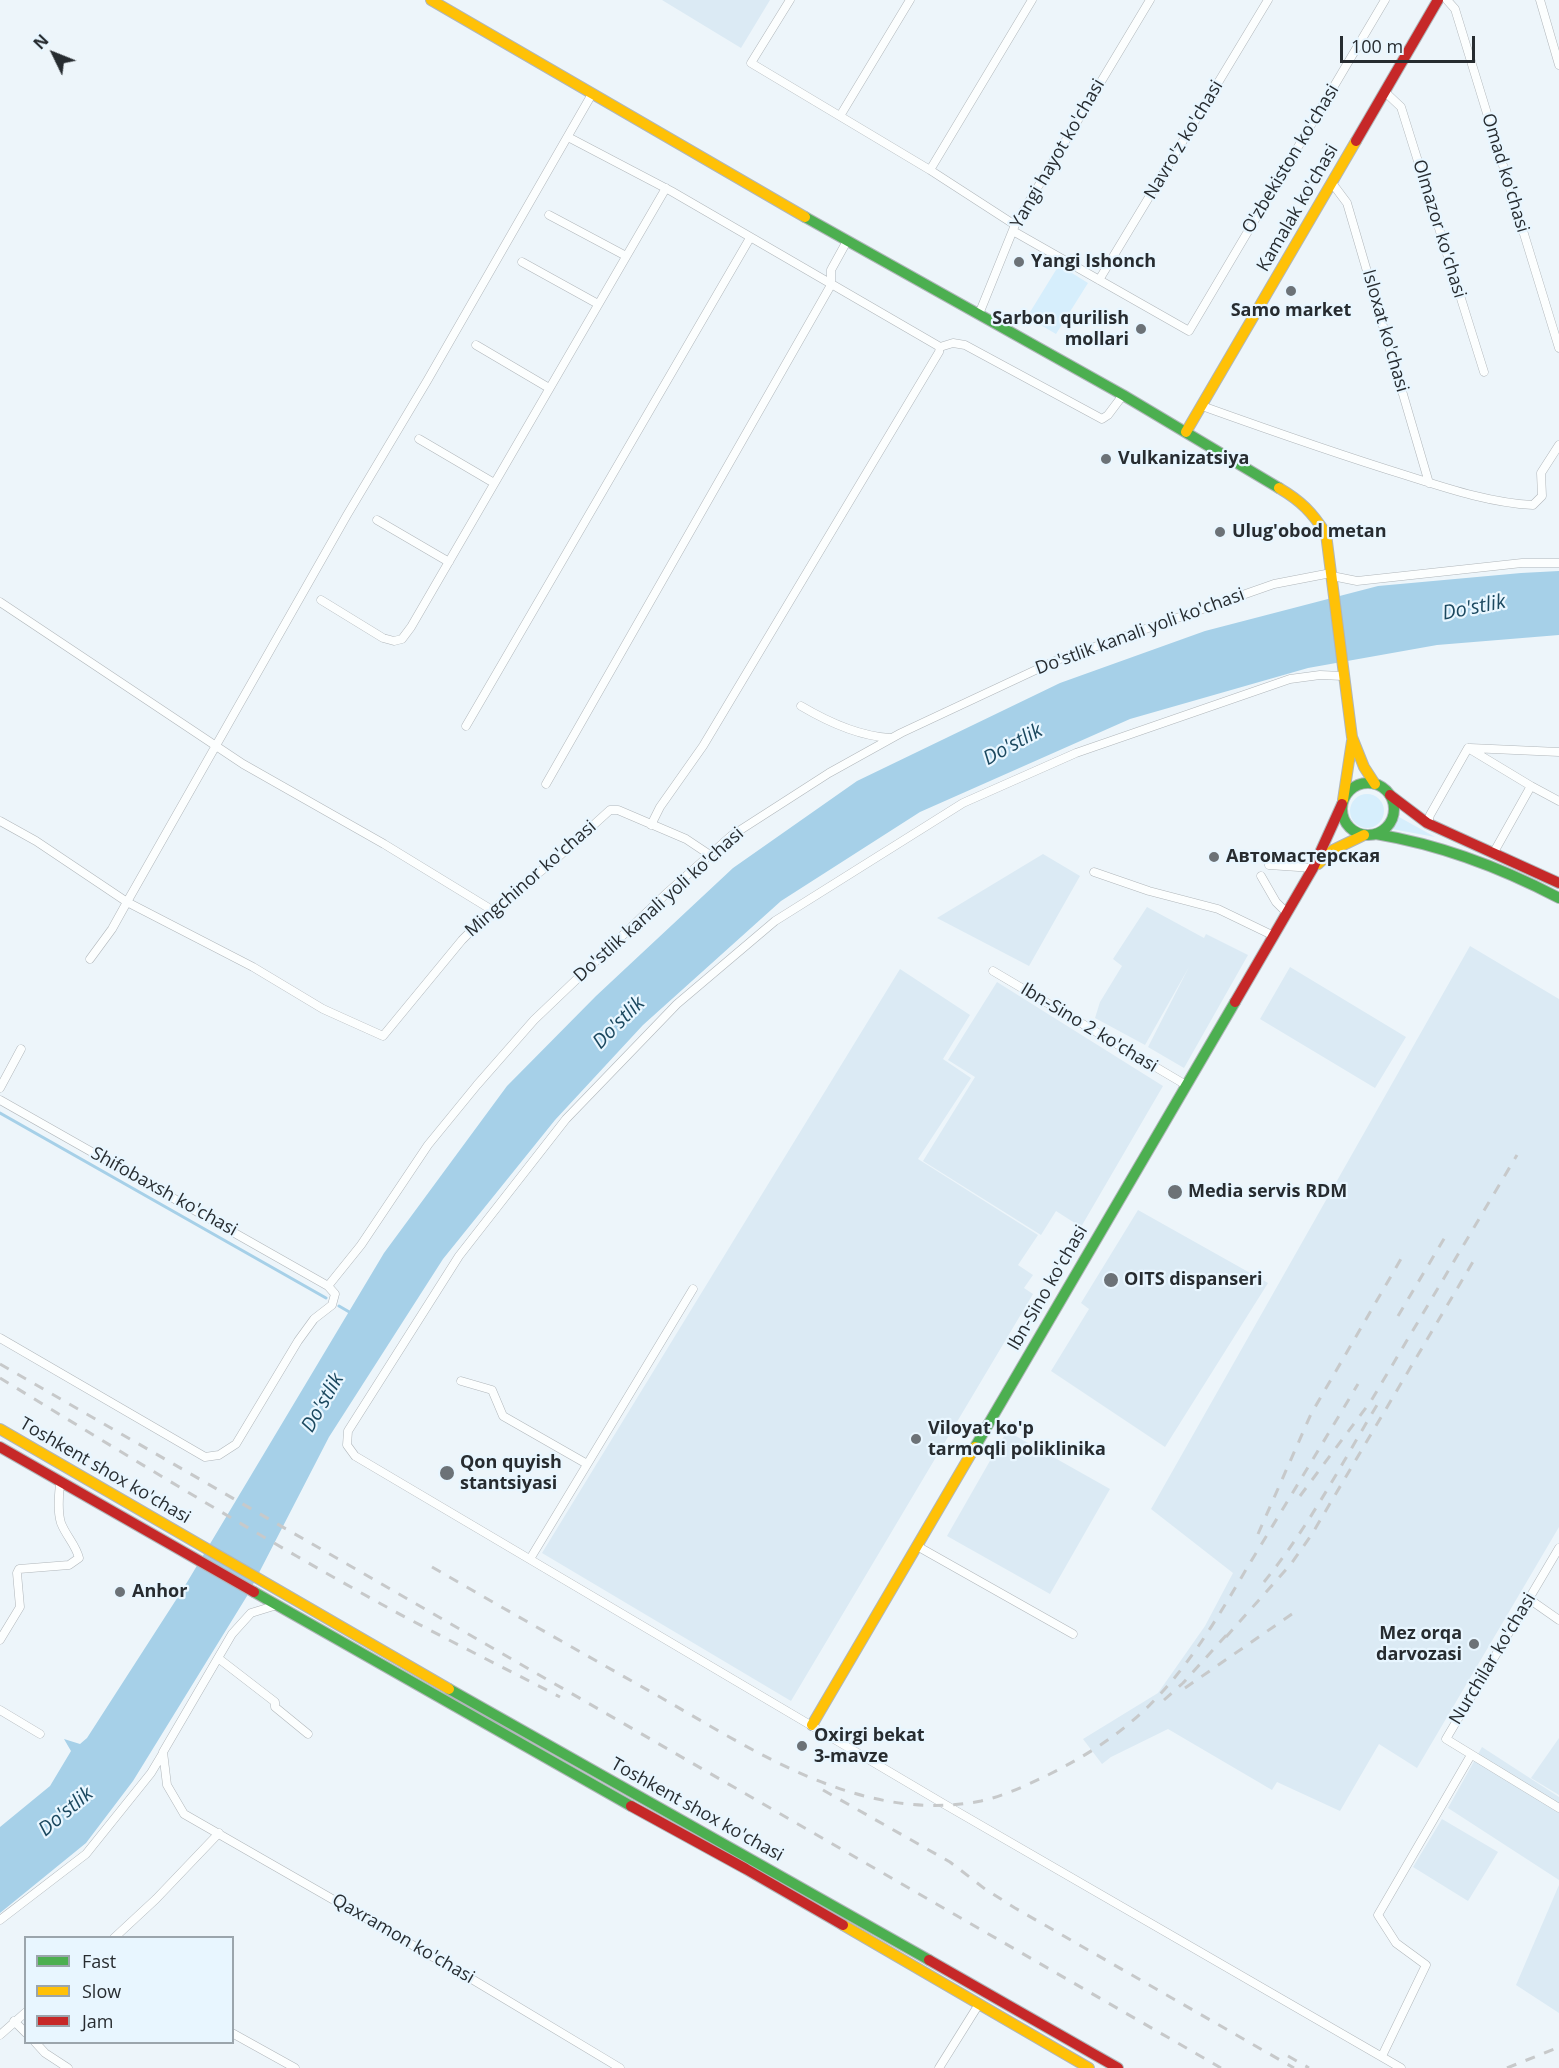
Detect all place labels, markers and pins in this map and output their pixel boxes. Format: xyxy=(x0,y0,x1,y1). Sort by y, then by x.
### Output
place label: Yangi Ishonch xyxy=(1031,251,1156,273)
marker: Yangi Ishonch xyxy=(1012,255,1026,269)
marker: Samo market xyxy=(1284,284,1298,298)
place label: Samo market xyxy=(1231,300,1351,322)
place label: Sarbon qurilish mollari xyxy=(992,308,1129,350)
marker: Sarbon qurilish mollari xyxy=(1134,322,1148,336)
place label: Vulkanizatsiya xyxy=(1118,448,1249,470)
marker: Vulkanizatsiya xyxy=(1099,452,1113,466)
place label: Ulug'obod metan xyxy=(1232,521,1386,543)
marker: Ulug'obod metan xyxy=(1213,525,1227,539)
place label: Автомастерская xyxy=(1226,846,1380,868)
marker: Автомастерская xyxy=(1207,850,1221,864)
place label: Media servis RDM xyxy=(1188,1181,1347,1203)
marker: Media servis RDM xyxy=(1166,1183,1184,1201)
place label: OITS dispanseri xyxy=(1124,1269,1262,1291)
marker: OITS dispanseri xyxy=(1102,1271,1120,1289)
place label: Viloyat ko'p tarmoqli poliklinika xyxy=(928,1418,1106,1460)
marker: Viloyat ko'p tarmoqli poliklinika xyxy=(909,1432,923,1446)
place label: Qon quyish stantsiyasi xyxy=(460,1452,562,1494)
marker: Qon quyish stantsiyasi xyxy=(438,1464,456,1482)
place label: Anhor xyxy=(132,1581,187,1603)
marker: Anhor xyxy=(113,1585,127,1599)
place label: Mez orqa darvozasi xyxy=(1376,1623,1462,1666)
marker: Mez orqa darvozasi xyxy=(1467,1637,1481,1651)
place label: Oxirgi bekat 3-mavze xyxy=(814,1725,925,1768)
marker: Oxirgi bekat 3-mavze xyxy=(795,1739,809,1753)

